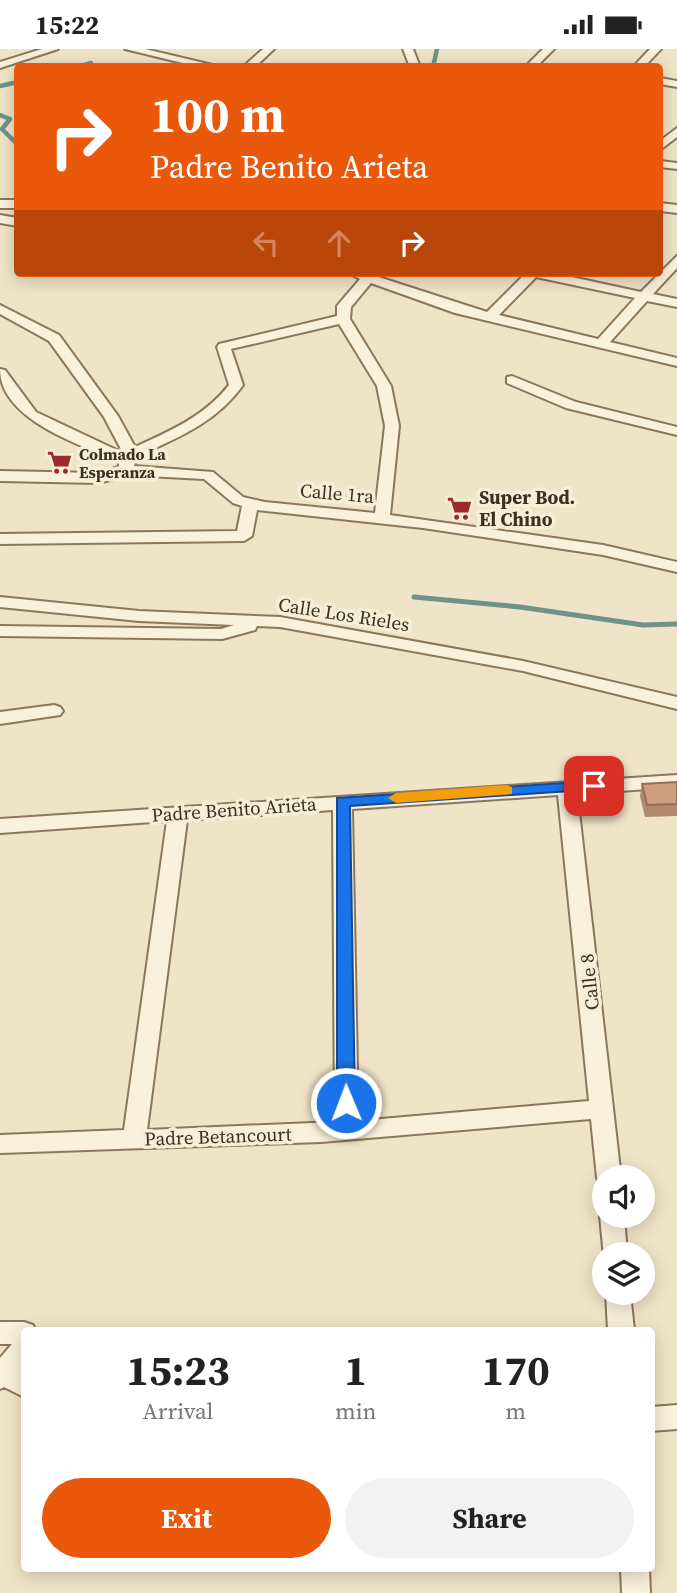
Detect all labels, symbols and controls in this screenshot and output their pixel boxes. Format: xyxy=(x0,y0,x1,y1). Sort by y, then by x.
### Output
text: 15:22 xyxy=(35,7,99,43)
text: 100 m xyxy=(150,81,285,148)
icon: right xyxy=(35,91,126,182)
text: Padre Benito Arieta xyxy=(150,145,428,189)
icon: left xyxy=(247,224,285,262)
icon: ahead xyxy=(320,224,358,262)
icon: right xyxy=(393,224,431,262)
place label: Colmado La Esperanza xyxy=(79,443,166,483)
supermarket icon: Colmado La Esperanza xyxy=(45,449,73,477)
street label: Calle 1ra xyxy=(299,477,375,509)
place label: Super Bod. El Chino xyxy=(479,484,575,532)
supermarket icon: Super Bod. El Chino xyxy=(445,494,473,522)
street label: Calle Los Rieles xyxy=(276,591,412,637)
pin xyxy=(564,756,624,816)
icon: arrive xyxy=(575,767,613,805)
street label: Padre Benito Arieta xyxy=(151,790,318,828)
street label: Calle 8 xyxy=(573,952,605,1012)
position arrow xyxy=(309,1066,383,1140)
street label: Padre Betancourt xyxy=(144,1120,293,1152)
map controls xyxy=(592,1165,655,1305)
button: sound xyxy=(592,1165,655,1228)
button: layers xyxy=(592,1242,655,1305)
text: 15:23 xyxy=(126,1341,230,1399)
text: 1 xyxy=(344,1341,367,1399)
text: 170 xyxy=(482,1341,550,1399)
text: Arrival xyxy=(142,1395,213,1427)
text: min xyxy=(335,1395,376,1427)
text: m xyxy=(505,1395,526,1427)
button: Exit xyxy=(42,1478,331,1558)
button: Share xyxy=(345,1478,634,1558)

